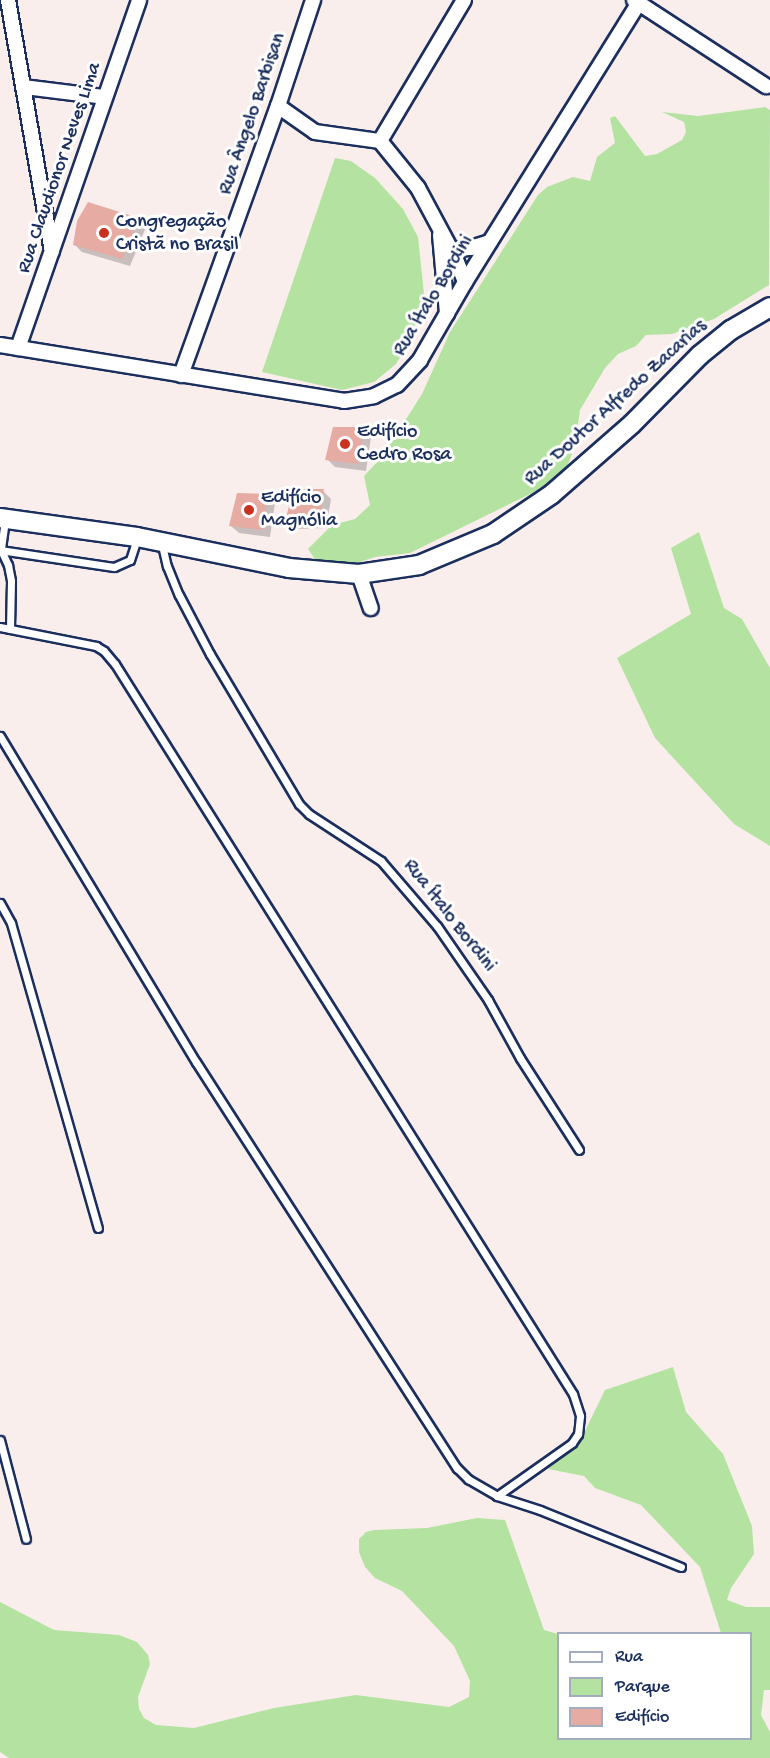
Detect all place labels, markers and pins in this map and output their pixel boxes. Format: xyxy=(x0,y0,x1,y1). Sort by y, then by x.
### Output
place label: Congregação Cristã no Brasil xyxy=(116,210,239,257)
marker: Congregação Cristã no Brasil xyxy=(97,226,111,240)
place label: Edifício Cedro Rosa xyxy=(357,420,451,467)
marker: Edifício Cedro Rosa xyxy=(338,437,352,451)
place label: Edifício Magnólia xyxy=(261,486,337,533)
marker: Edifício Magnólia xyxy=(242,503,256,517)

